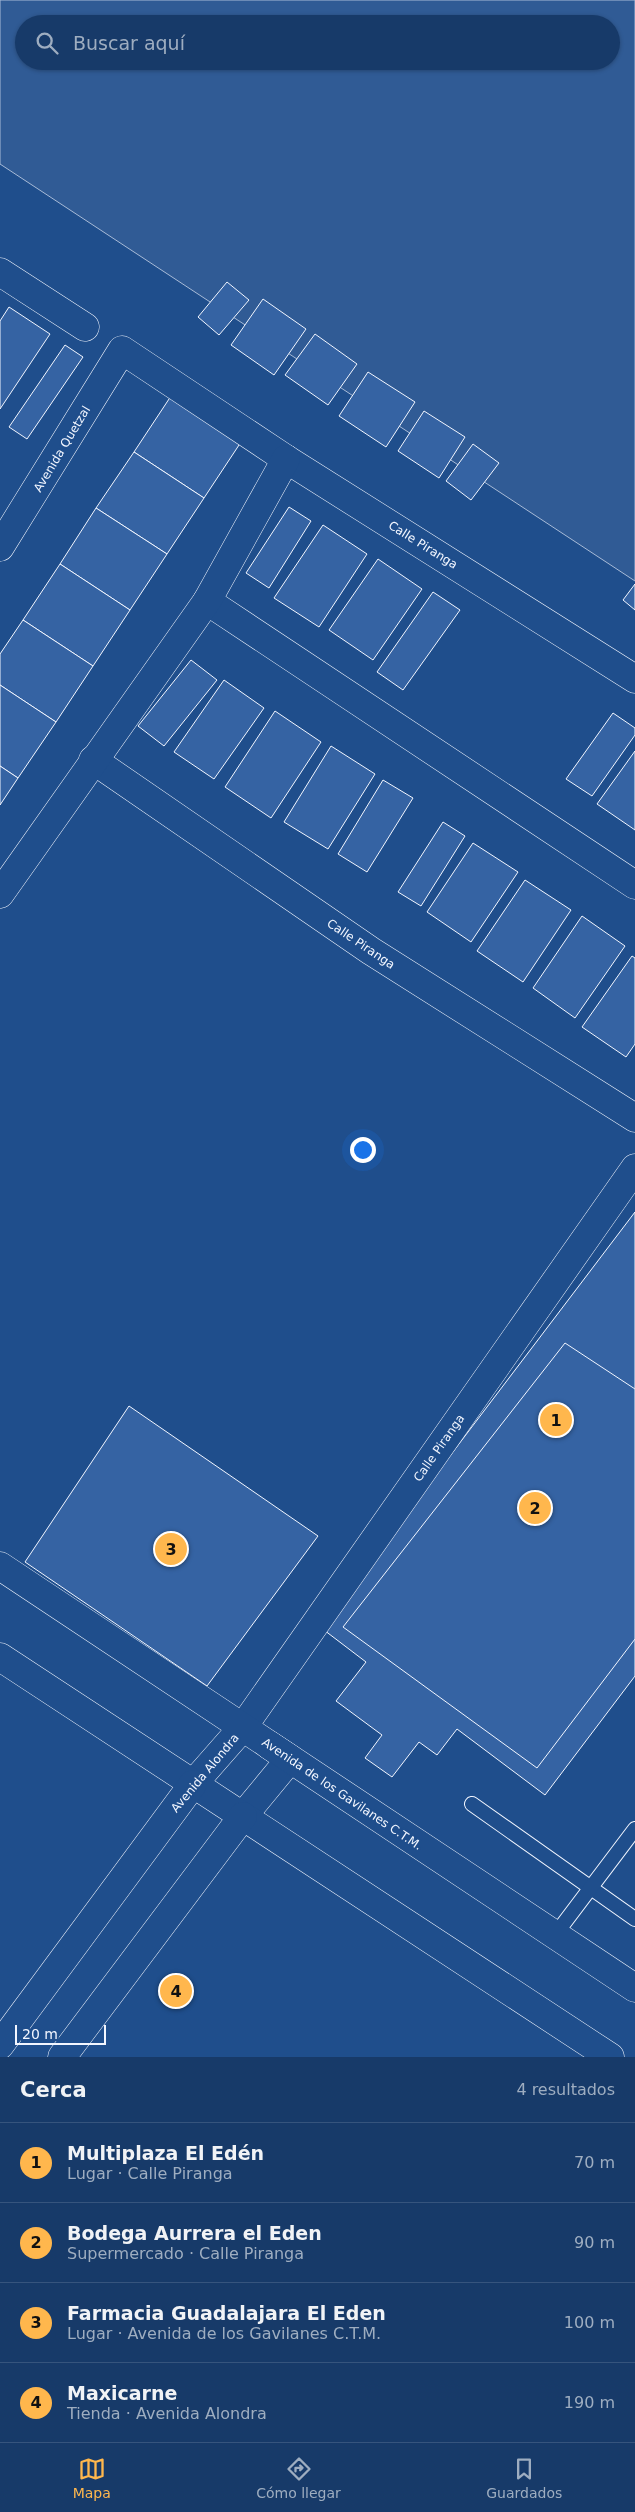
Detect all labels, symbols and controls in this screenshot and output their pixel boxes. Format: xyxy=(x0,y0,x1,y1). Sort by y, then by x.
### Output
search box xyxy=(15,15,620,70)
icon: search xyxy=(33,29,61,57)
text: Buscar aquí xyxy=(73,32,185,54)
street label: Avenida Quetzal xyxy=(31,403,93,495)
street label: Calle Piranga xyxy=(386,518,460,572)
street label: Calle Piranga xyxy=(324,916,398,972)
your location xyxy=(350,1137,376,1163)
pin: 1 xyxy=(540,1401,572,1439)
street label: Calle Piranga xyxy=(411,1412,467,1484)
pin: 2 xyxy=(519,1489,551,1527)
pin: 3 xyxy=(155,1530,187,1568)
street label: Avenida Alondra xyxy=(168,1731,242,1815)
street label: Avenida de los Gavilanes C.T.M. xyxy=(259,1735,425,1853)
pin: 4 xyxy=(160,1972,192,2010)
scale bar xyxy=(15,2022,106,2045)
text: 20 m xyxy=(22,2026,58,2042)
text: Cerca xyxy=(20,2078,87,2102)
text: 4 resultados xyxy=(516,2080,615,2099)
text: Multiplaza El Edén xyxy=(67,2142,264,2164)
text: 1 xyxy=(30,2153,42,2172)
text: 70 m xyxy=(574,2153,615,2172)
text: Lugar · Calle Piranga xyxy=(67,2164,233,2183)
text: Bodega Aurrera el Eden xyxy=(67,2222,322,2244)
text: 2 xyxy=(30,2233,42,2252)
text: 90 m xyxy=(574,2233,615,2252)
text: Supermercado · Calle Piranga xyxy=(67,2244,304,2263)
text: Farmacia Guadalajara El Eden xyxy=(67,2302,386,2324)
text: 3 xyxy=(30,2313,42,2332)
text: 100 m xyxy=(564,2313,615,2332)
text: Lugar · Avenida de los Gavilanes C.T.M. xyxy=(67,2324,381,2343)
text: Maxicarne xyxy=(67,2382,177,2404)
text: 4 xyxy=(30,2393,42,2412)
text: 190 m xyxy=(564,2393,615,2412)
text: Tienda · Avenida Alondra xyxy=(67,2404,267,2423)
tab: Mapa xyxy=(73,2455,111,2501)
tab: Cómo llegar xyxy=(256,2455,341,2501)
tab: Guardados xyxy=(486,2455,562,2501)

